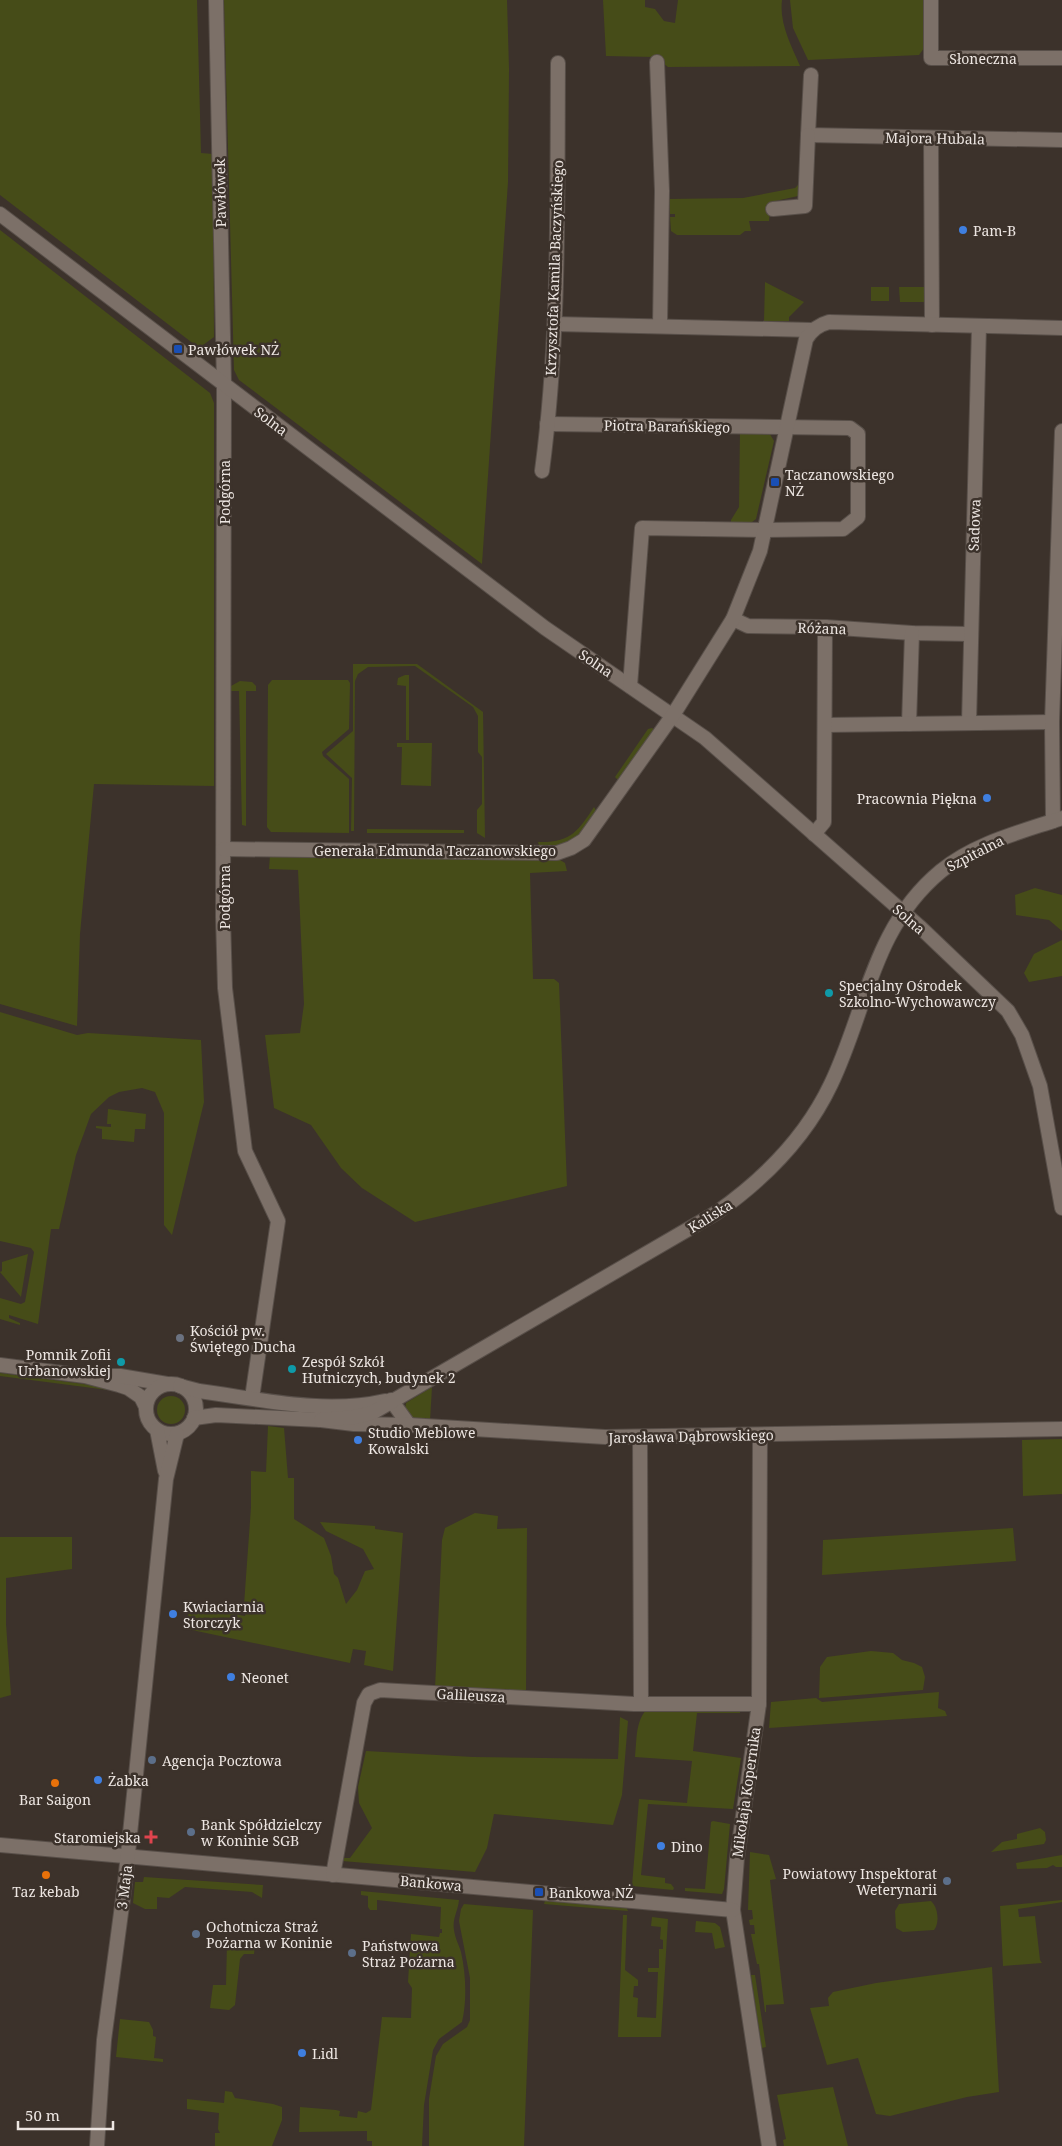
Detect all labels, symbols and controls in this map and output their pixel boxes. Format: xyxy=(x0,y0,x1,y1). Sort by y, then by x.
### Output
street label: Słoneczna xyxy=(949,49,1017,68)
street label: Majora Hubala xyxy=(885,128,985,148)
street label: Pawłówek xyxy=(210,158,230,228)
street label: Krzysztofa Kamila Baczyńskiego xyxy=(541,160,567,376)
place label: Pam-B xyxy=(973,221,1016,240)
marker: Pam-B xyxy=(957,224,969,236)
place label: Pawłówek NŻ xyxy=(188,340,279,359)
marker: Pawłówek NŻ xyxy=(172,343,184,355)
street label: Solna xyxy=(251,402,292,440)
street label: Piotra Barańskiego xyxy=(604,415,730,437)
street label: Podgórna xyxy=(215,460,234,524)
place label: Taczanowskiego NŻ xyxy=(785,465,894,500)
marker: Taczanowskiego NŻ xyxy=(769,476,781,488)
street label: Sadowa xyxy=(964,499,984,551)
street label: Różana xyxy=(797,618,847,638)
street label: Solna xyxy=(575,645,617,681)
place label: Pracownia Piękna xyxy=(857,789,977,808)
marker: Pracownia Piękna xyxy=(981,792,993,804)
street label: Szpitalna xyxy=(943,830,1007,876)
street label: Generała Edmunda Taczanowskiego xyxy=(314,841,556,860)
street label: Podgórna xyxy=(215,865,234,929)
street label: Solna xyxy=(889,900,929,938)
place label: Specjalny Ośrodek Szkolno-Wychowawczy xyxy=(839,976,996,1011)
marker: Specjalny Ośrodek Szkolno-Wychowawczy xyxy=(823,987,835,999)
street label: Kaliska xyxy=(684,1195,736,1237)
place label: Kościół pw. Świętego Ducha xyxy=(190,1321,296,1356)
marker: Kościół pw. Świętego Ducha xyxy=(174,1332,186,1344)
place label: Pomnik Zofii Urbanowskiej xyxy=(18,1345,112,1380)
place label: Zespół Szkół Hutniczych, budynek 2 xyxy=(302,1352,455,1387)
marker: Pomnik Zofii Urbanowskiej xyxy=(115,1356,127,1368)
marker: Zespół Szkół Hutniczych, budynek 2 xyxy=(286,1363,298,1375)
place label: Studio Meblowe Kowalski xyxy=(368,1423,475,1458)
street label: Jarosława Dąbrowskiego xyxy=(607,1425,774,1447)
marker: Studio Meblowe Kowalski xyxy=(352,1434,364,1446)
place label: Kwiaciarnia Storczyk xyxy=(183,1597,264,1632)
marker: Kwiaciarnia Storczyk xyxy=(167,1608,179,1620)
place label: Neonet xyxy=(241,1668,289,1687)
marker: Neonet xyxy=(225,1671,237,1683)
street label: Galileusza xyxy=(436,1684,506,1706)
street label: Mikołaja Kopernika xyxy=(727,1725,765,1858)
place label: Agencja Pocztowa xyxy=(162,1751,282,1770)
marker: Agencja Pocztowa xyxy=(146,1754,158,1766)
place label: Żabka xyxy=(108,1771,149,1790)
marker: Żabka xyxy=(92,1774,104,1786)
marker: Bar Saigon xyxy=(49,1777,61,1789)
place label: Bar Saigon xyxy=(19,1790,91,1809)
place label: Bank Spółdzielczy w Koninie SGB xyxy=(201,1815,322,1850)
marker: Bank Spółdzielczy w Koninie SGB xyxy=(185,1826,197,1838)
place label: Staromiejska xyxy=(54,1828,141,1847)
marker: Staromiejska xyxy=(145,1831,157,1843)
place label: Dino xyxy=(671,1837,703,1856)
marker: Dino xyxy=(655,1840,667,1852)
street label: 3 Maja xyxy=(112,1864,136,1910)
place label: Powiatowy Inspektorat Weterynarii xyxy=(783,1864,938,1899)
marker: Taz kebab xyxy=(40,1869,52,1881)
street label: Bankowa xyxy=(399,1871,463,1895)
marker: Powiatowy Inspektorat Weterynarii xyxy=(941,1875,953,1887)
place label: Taz kebab xyxy=(12,1882,80,1901)
place label: Bankowa NŻ xyxy=(549,1883,634,1902)
marker: Bankowa NŻ xyxy=(533,1886,545,1898)
place label: Ochotnicza Straż Pożarna w Koninie xyxy=(206,1917,333,1952)
marker: Ochotnicza Straż Pożarna w Koninie xyxy=(190,1928,202,1940)
place label: Państwowa Straż Pożarna xyxy=(362,1936,455,1971)
marker: Państwowa Straż Pożarna xyxy=(346,1947,358,1959)
place label: Lidl xyxy=(312,2044,339,2063)
marker: Lidl xyxy=(296,2047,308,2059)
scale bar xyxy=(18,2098,112,2130)
text: 50 m xyxy=(25,2105,60,2125)

